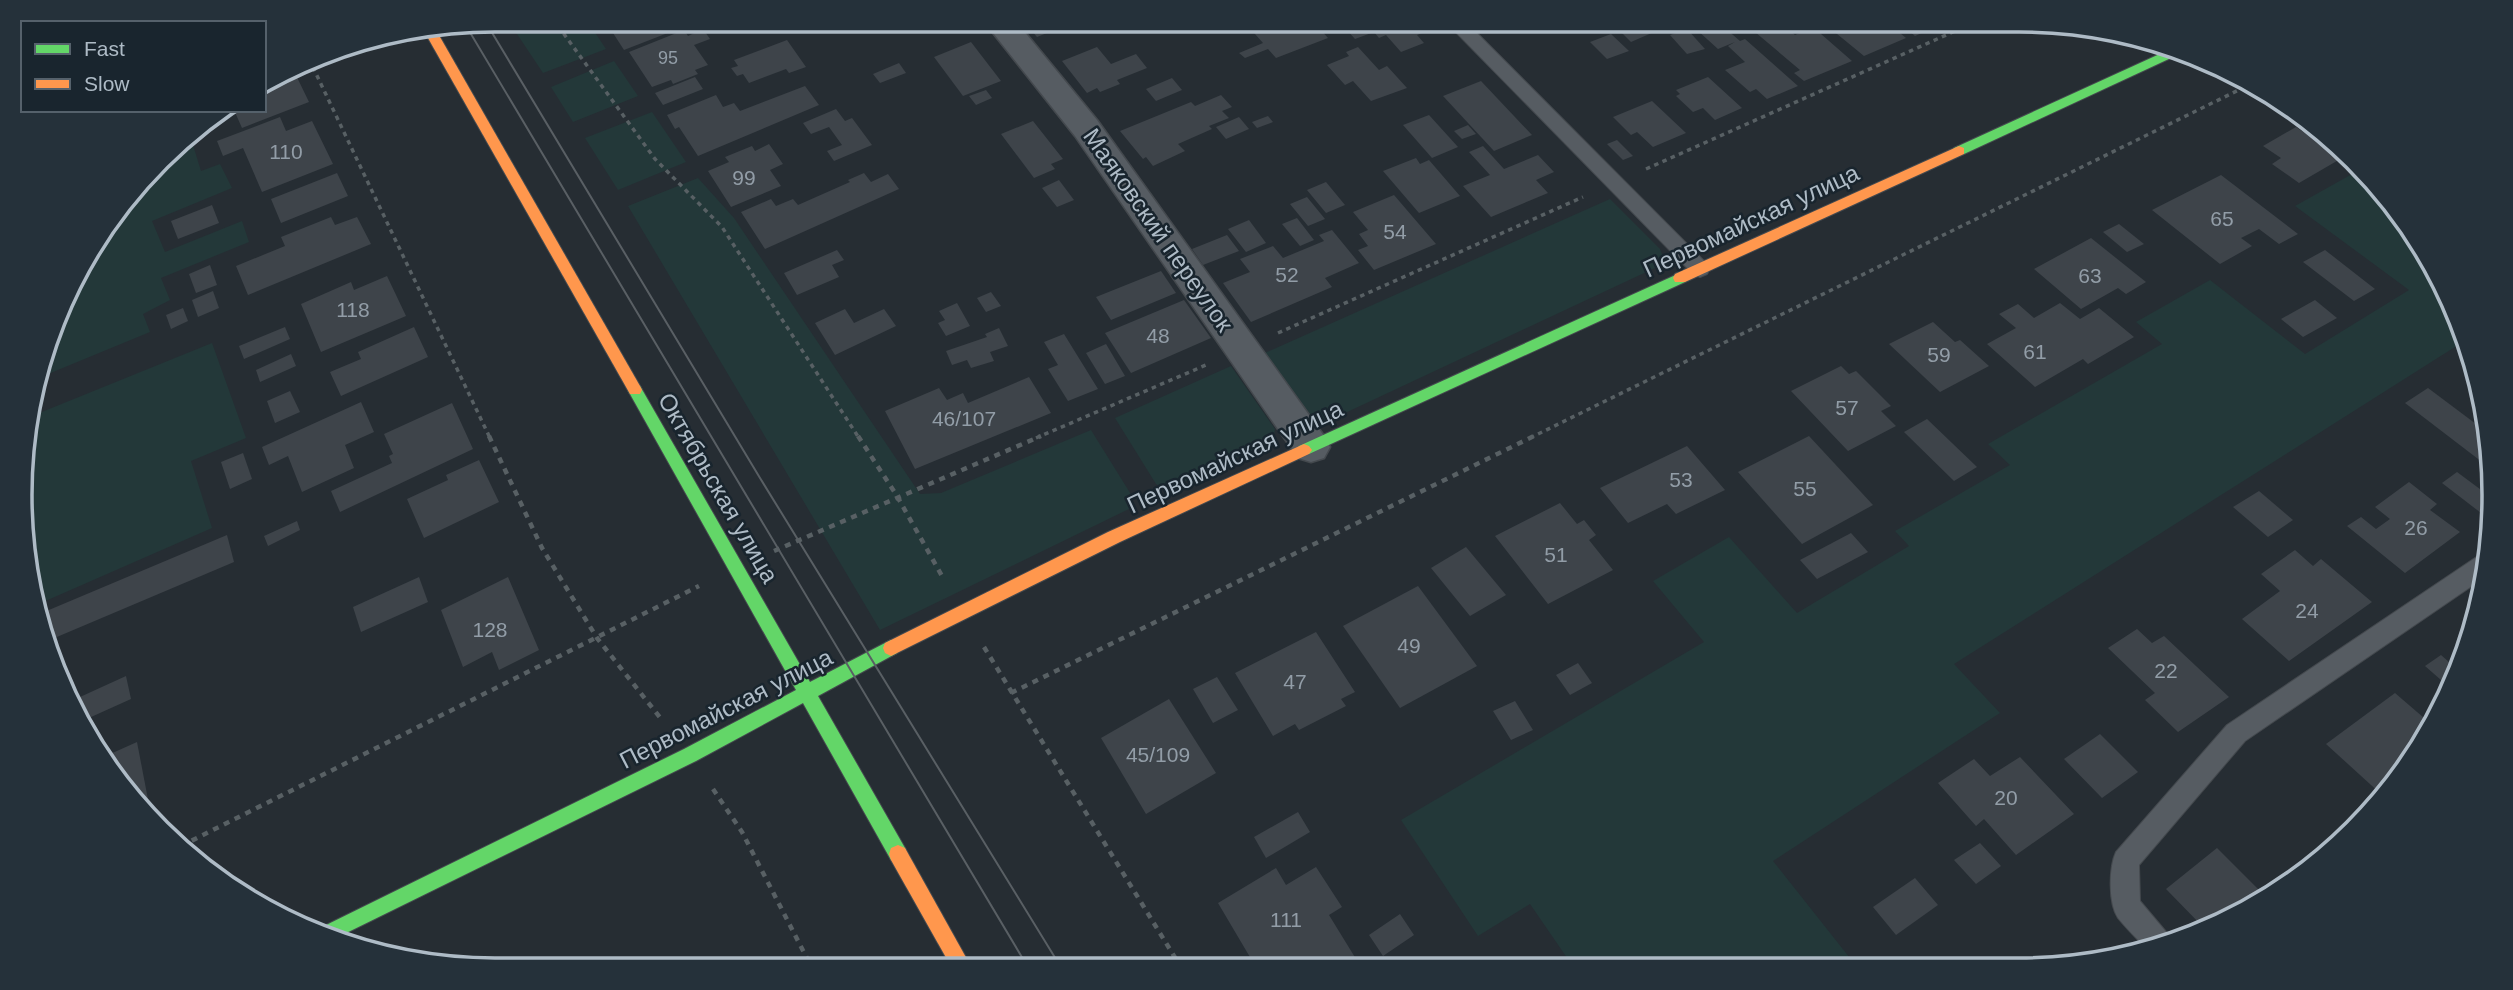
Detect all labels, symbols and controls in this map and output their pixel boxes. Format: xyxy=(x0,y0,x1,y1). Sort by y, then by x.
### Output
legend xyxy=(21,21,266,112)
text: Fast xyxy=(84,37,125,60)
house number: 95 xyxy=(658,48,678,68)
text: Slow xyxy=(84,72,130,95)
street label: Маяковский переулок xyxy=(1078,123,1239,337)
house number: 110 xyxy=(269,140,303,163)
street label: Первомайская улица xyxy=(1639,158,1864,282)
house number: 99 xyxy=(732,166,756,189)
house number: 65 xyxy=(2210,207,2234,230)
house number: 54 xyxy=(1383,220,1407,243)
house number: 52 xyxy=(1275,263,1299,286)
house number: 63 xyxy=(2078,264,2102,287)
house number: 118 xyxy=(336,298,370,321)
house number: 48 xyxy=(1146,324,1170,347)
house number: 61 xyxy=(2023,340,2047,363)
house number: 59 xyxy=(1927,343,1951,366)
street label: Октябрьская улица xyxy=(653,388,784,588)
street label: Первомайская улица xyxy=(1123,394,1348,518)
house number: 57 xyxy=(1835,396,1859,419)
house number: 46/107 xyxy=(932,407,996,430)
house number: 53 xyxy=(1669,468,1693,491)
house number: 55 xyxy=(1793,477,1817,500)
house number: 26 xyxy=(2404,516,2428,539)
house number: 51 xyxy=(1544,543,1568,566)
house number: 24 xyxy=(2295,599,2319,622)
house number: 128 xyxy=(472,618,508,641)
house number: 49 xyxy=(1397,634,1421,657)
street label: Первомайская улица xyxy=(615,643,837,774)
house number: 22 xyxy=(2154,659,2178,682)
house number: 47 xyxy=(1283,670,1307,693)
house number: 45/109 xyxy=(1126,743,1190,766)
house number: 20 xyxy=(1994,786,2018,809)
house number: 111 xyxy=(1270,908,1302,931)

